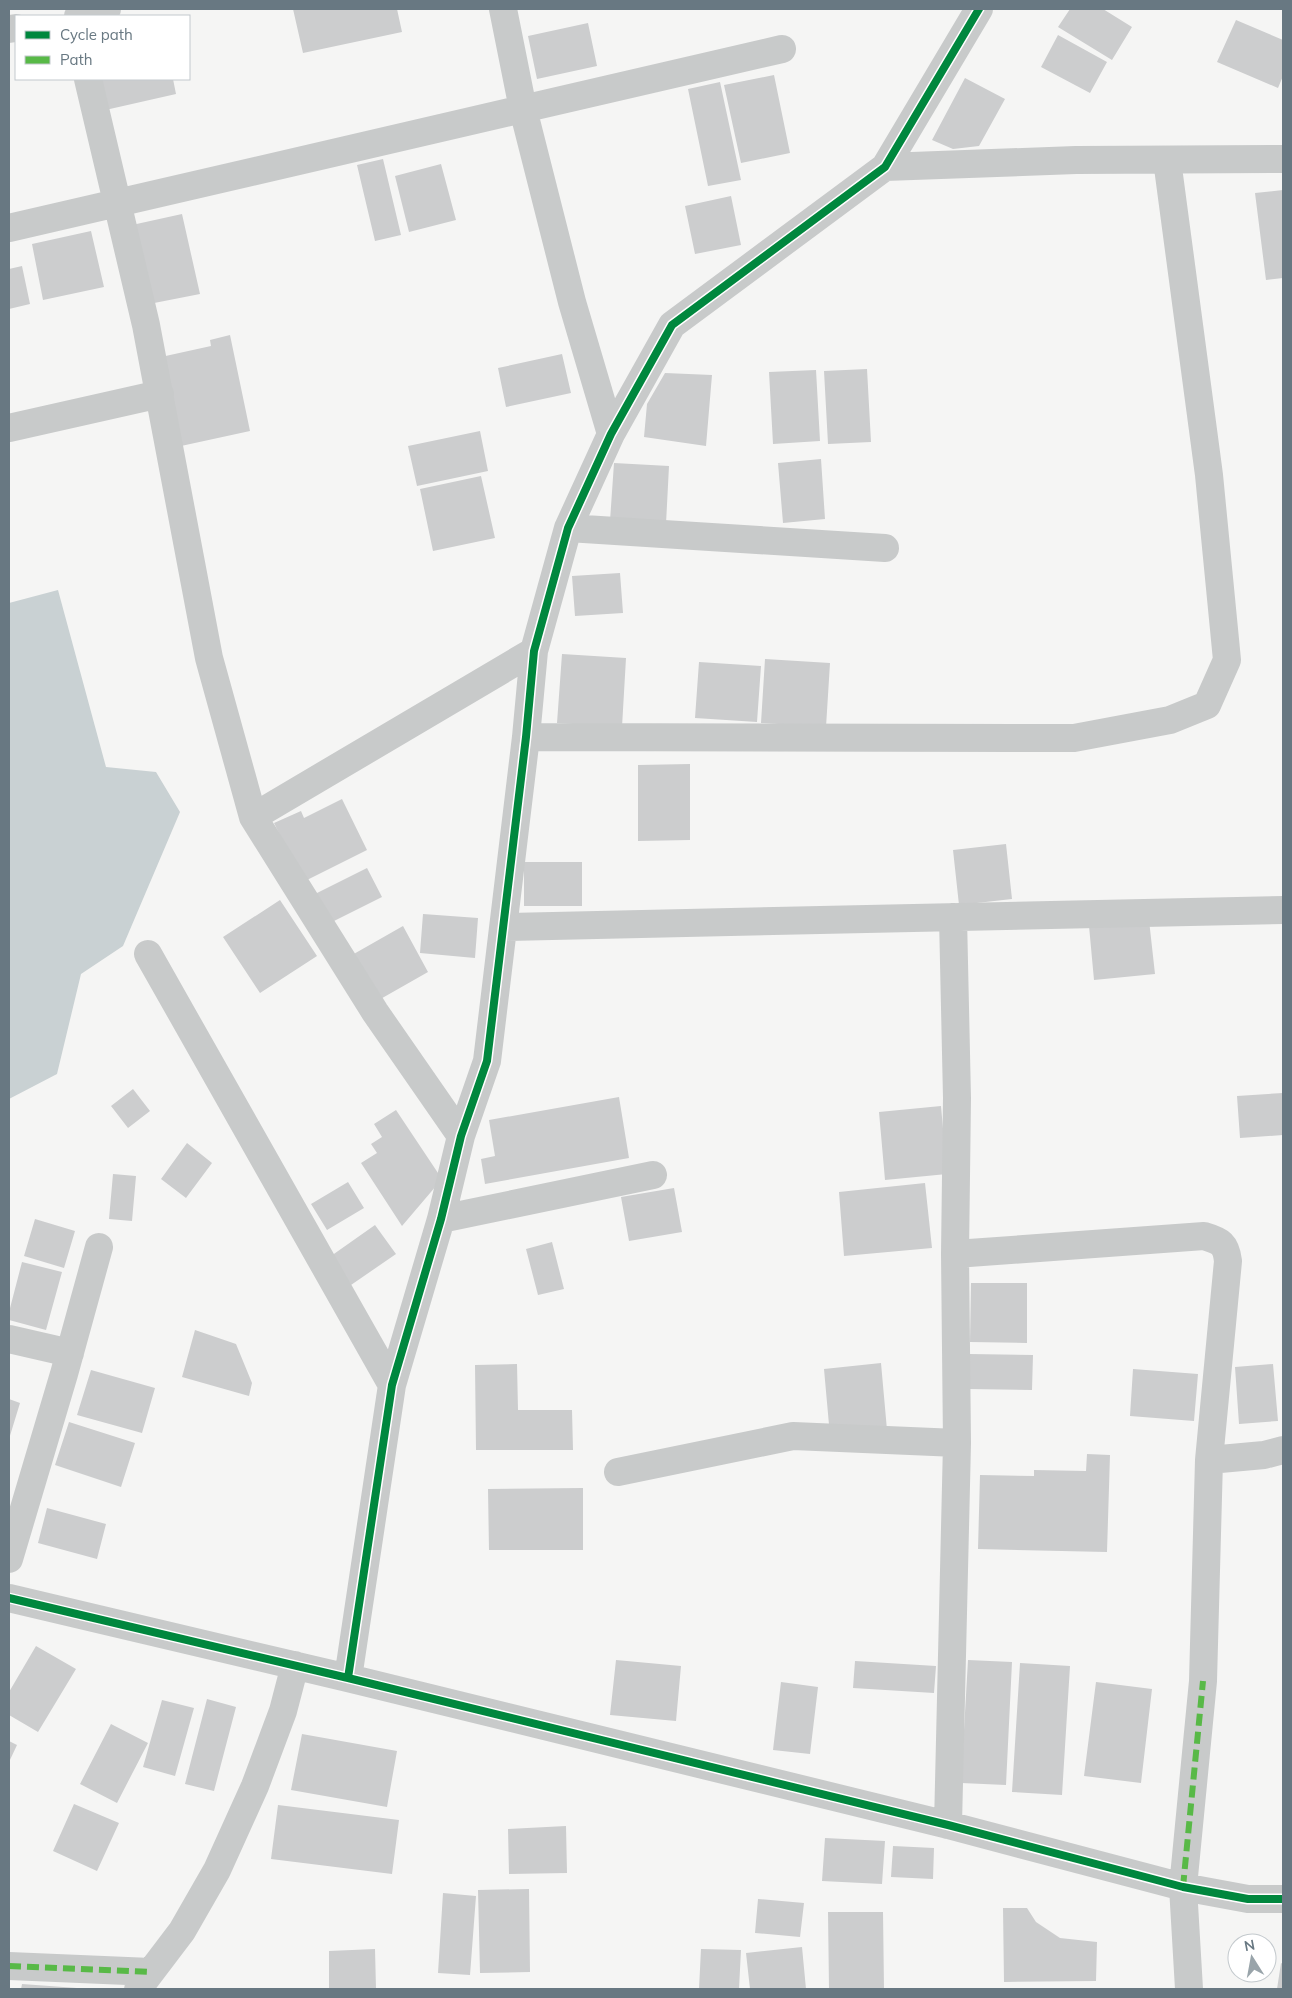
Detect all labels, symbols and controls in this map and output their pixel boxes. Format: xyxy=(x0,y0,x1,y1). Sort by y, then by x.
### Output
legend xyxy=(15,15,190,80)
text: Cycle path xyxy=(60,25,133,44)
text: Path xyxy=(60,50,92,69)
north arrow xyxy=(1227,1933,1277,1983)
text: N xyxy=(1243,1935,1256,1955)

